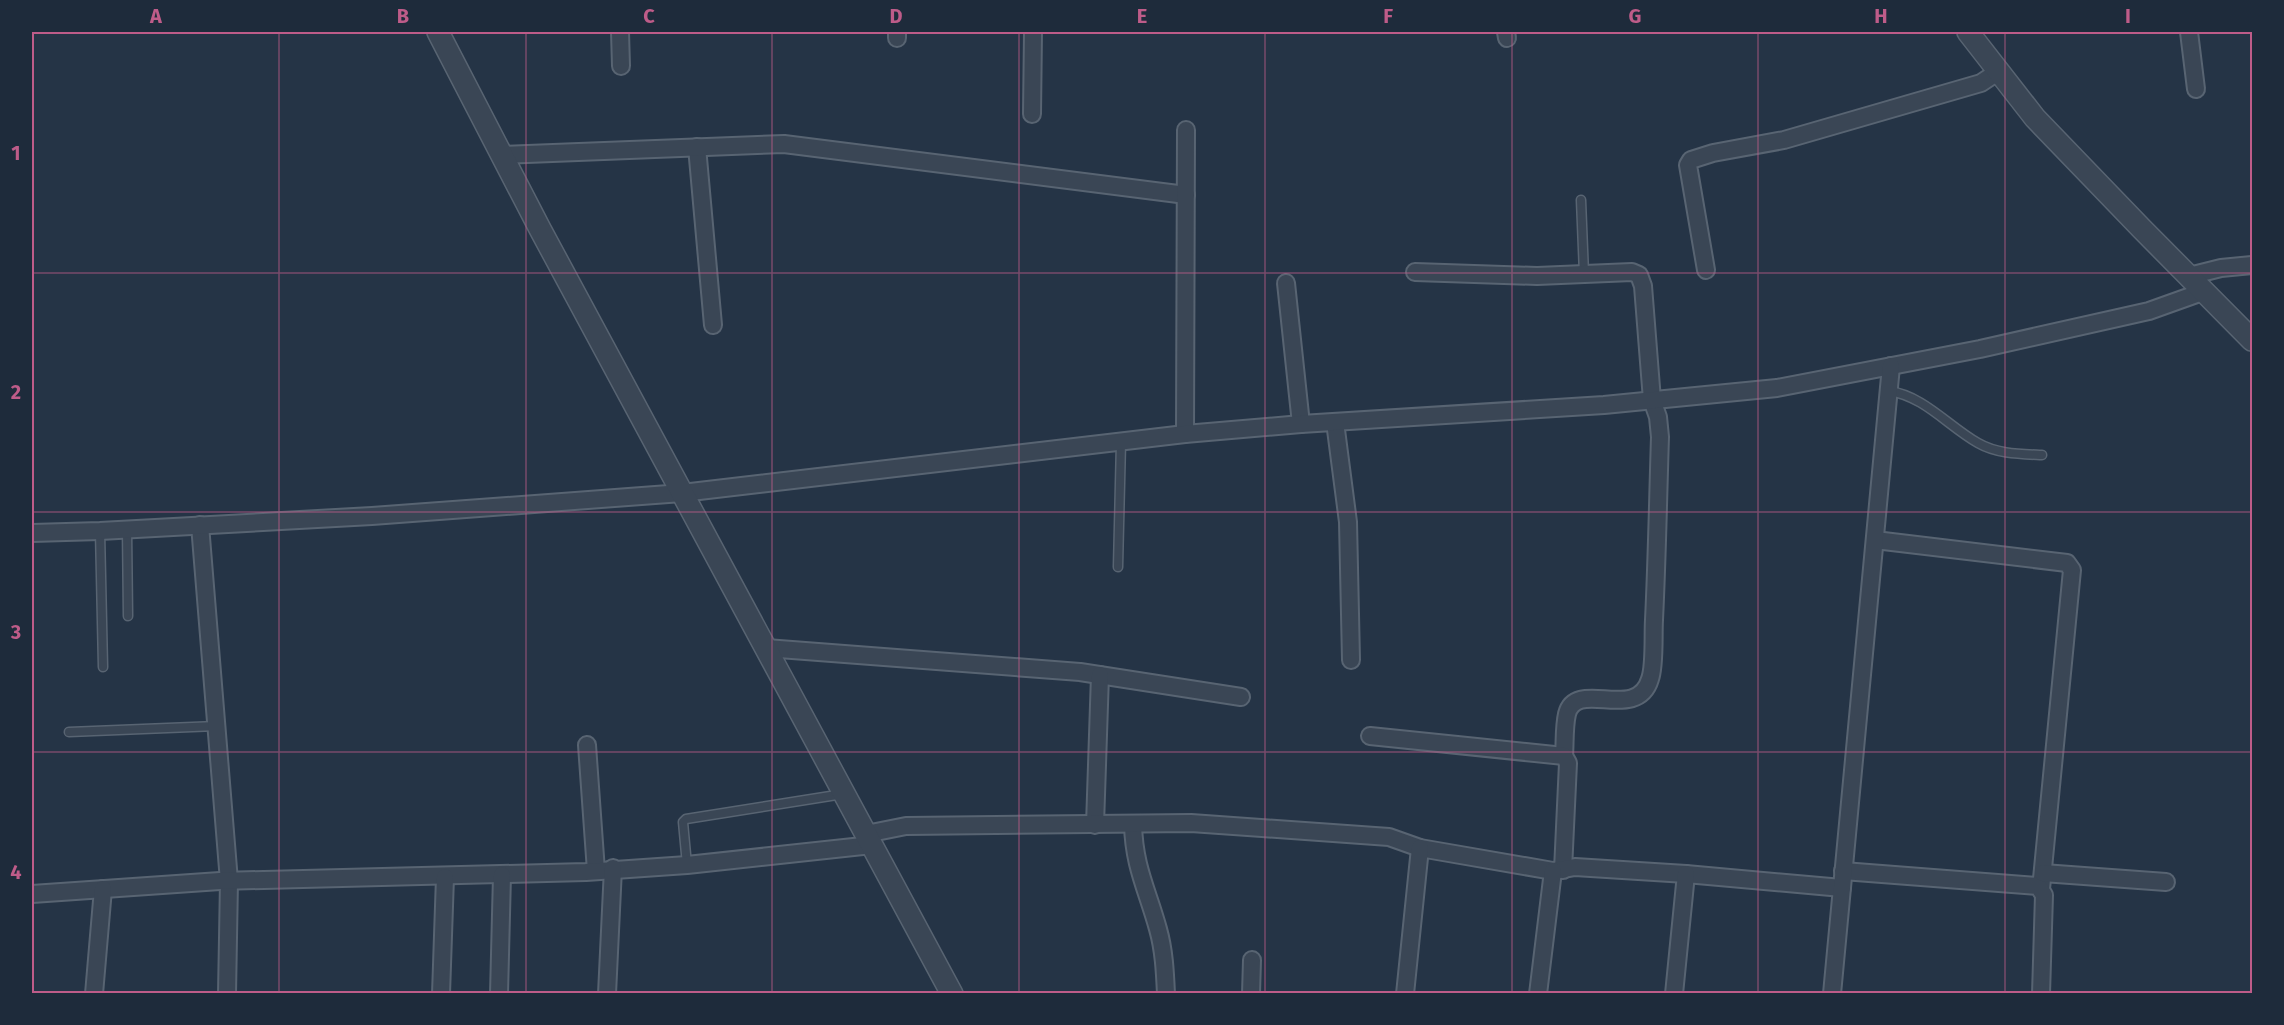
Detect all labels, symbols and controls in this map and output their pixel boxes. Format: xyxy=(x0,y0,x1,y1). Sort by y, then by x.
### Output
text: A xyxy=(149,4,163,28)
text: B xyxy=(397,4,409,28)
text: C xyxy=(643,4,655,28)
text: D xyxy=(889,4,903,28)
text: E xyxy=(1137,4,1147,28)
text: F xyxy=(1383,4,1393,28)
text: G xyxy=(1629,4,1641,28)
text: H xyxy=(1874,4,1888,28)
text: I xyxy=(2125,4,2131,28)
text: 1 xyxy=(11,141,21,165)
text: 2 xyxy=(11,380,21,404)
text: 3 xyxy=(10,620,21,644)
text: 4 xyxy=(10,860,22,884)

